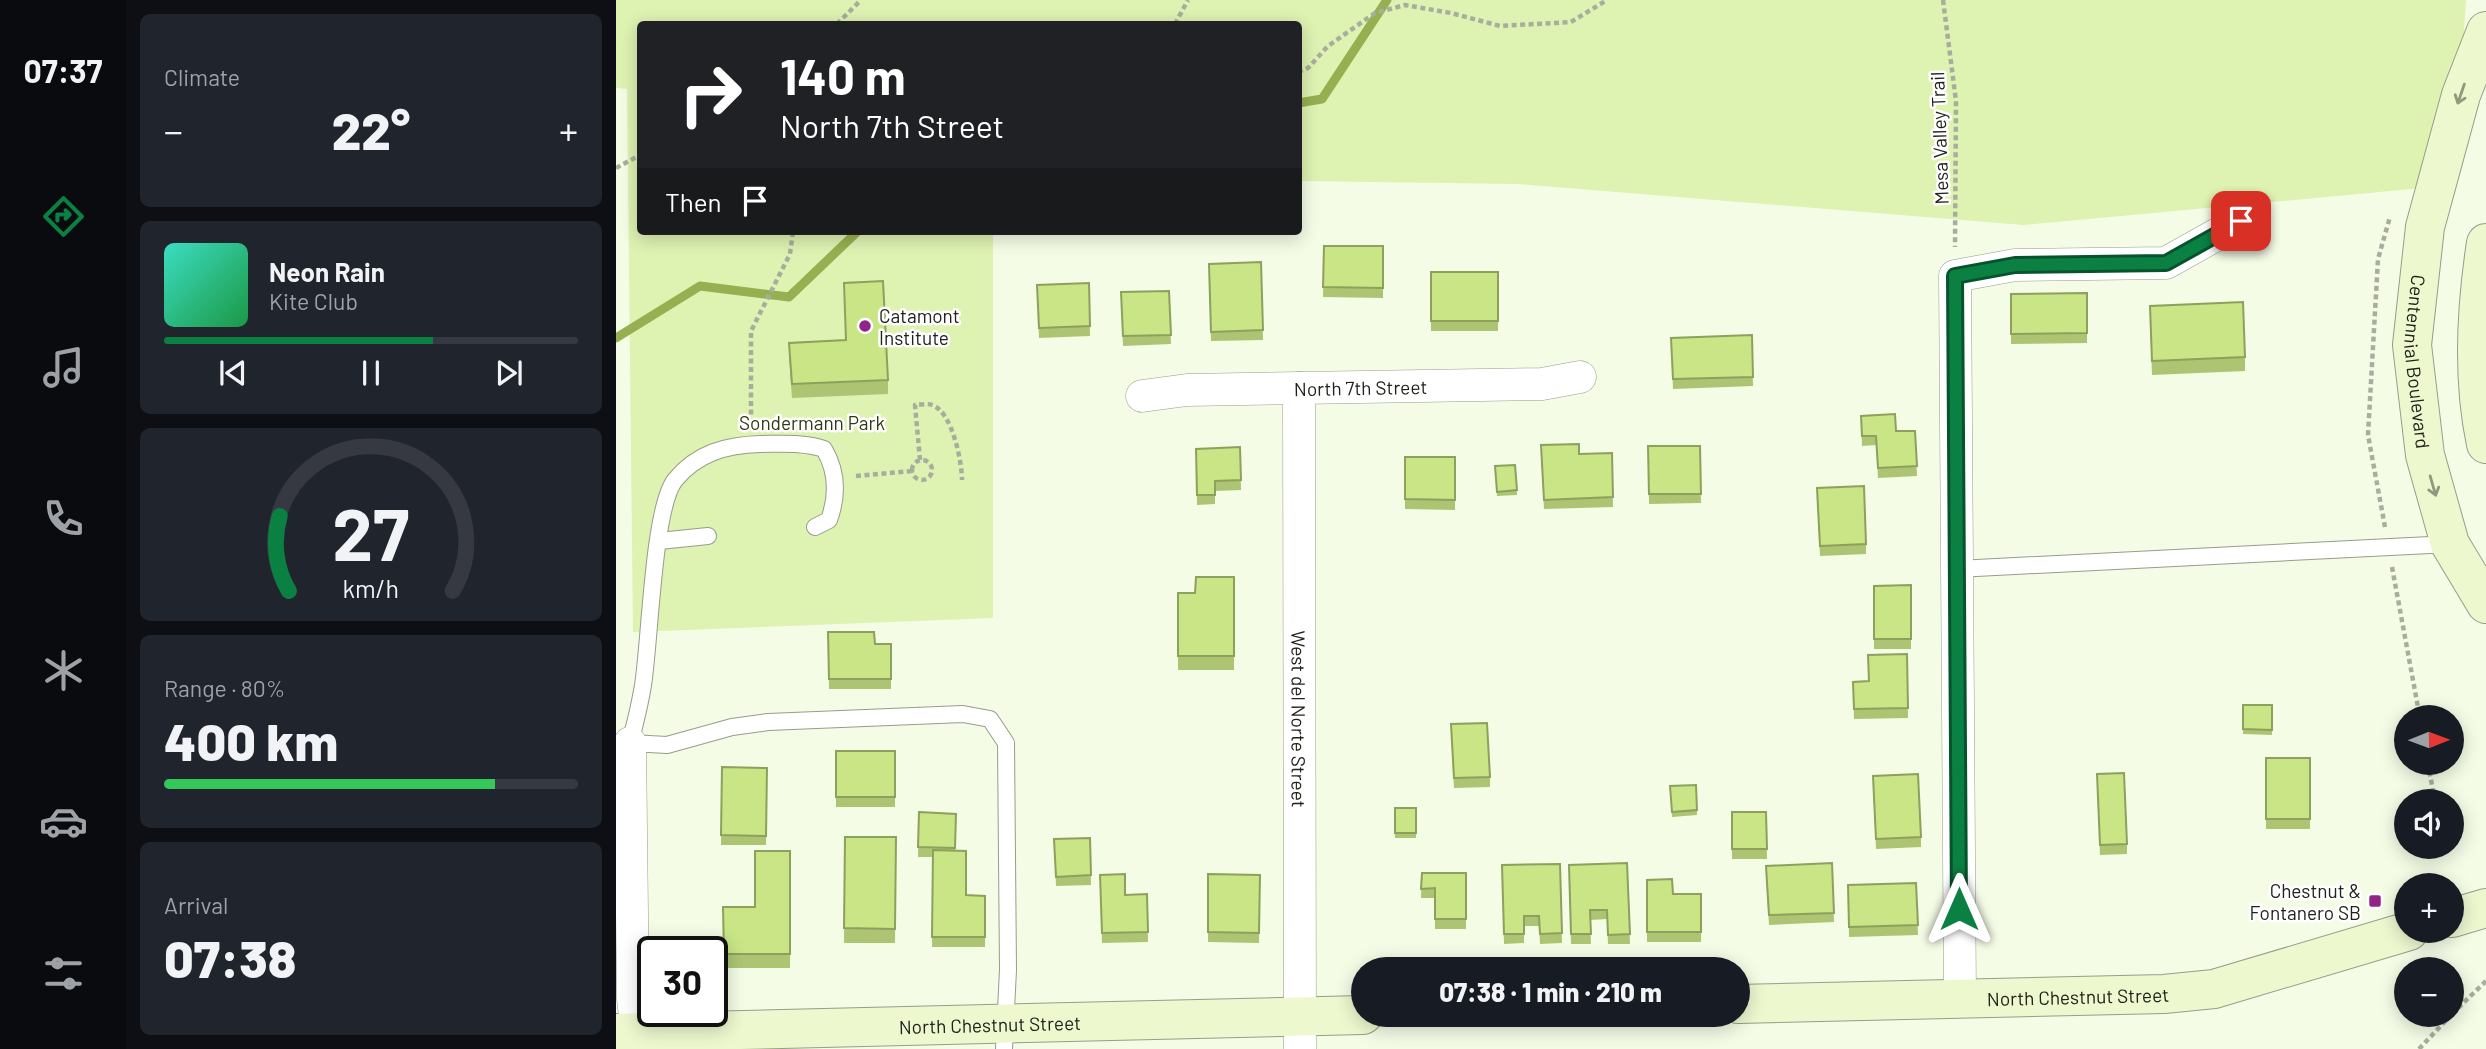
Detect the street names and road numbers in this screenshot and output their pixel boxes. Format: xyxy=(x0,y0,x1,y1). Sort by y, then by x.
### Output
street label: Mesa Valley Trail xyxy=(1925,71,1953,205)
street label: Centennial Boulevard xyxy=(2400,274,2436,450)
street label: North 7th Street xyxy=(1294,374,1427,400)
street label: West del Norte Street xyxy=(1288,630,1311,808)
street label: North Chestnut Street xyxy=(1987,982,2170,1010)
street label: North Chestnut Street xyxy=(899,1010,1081,1038)

